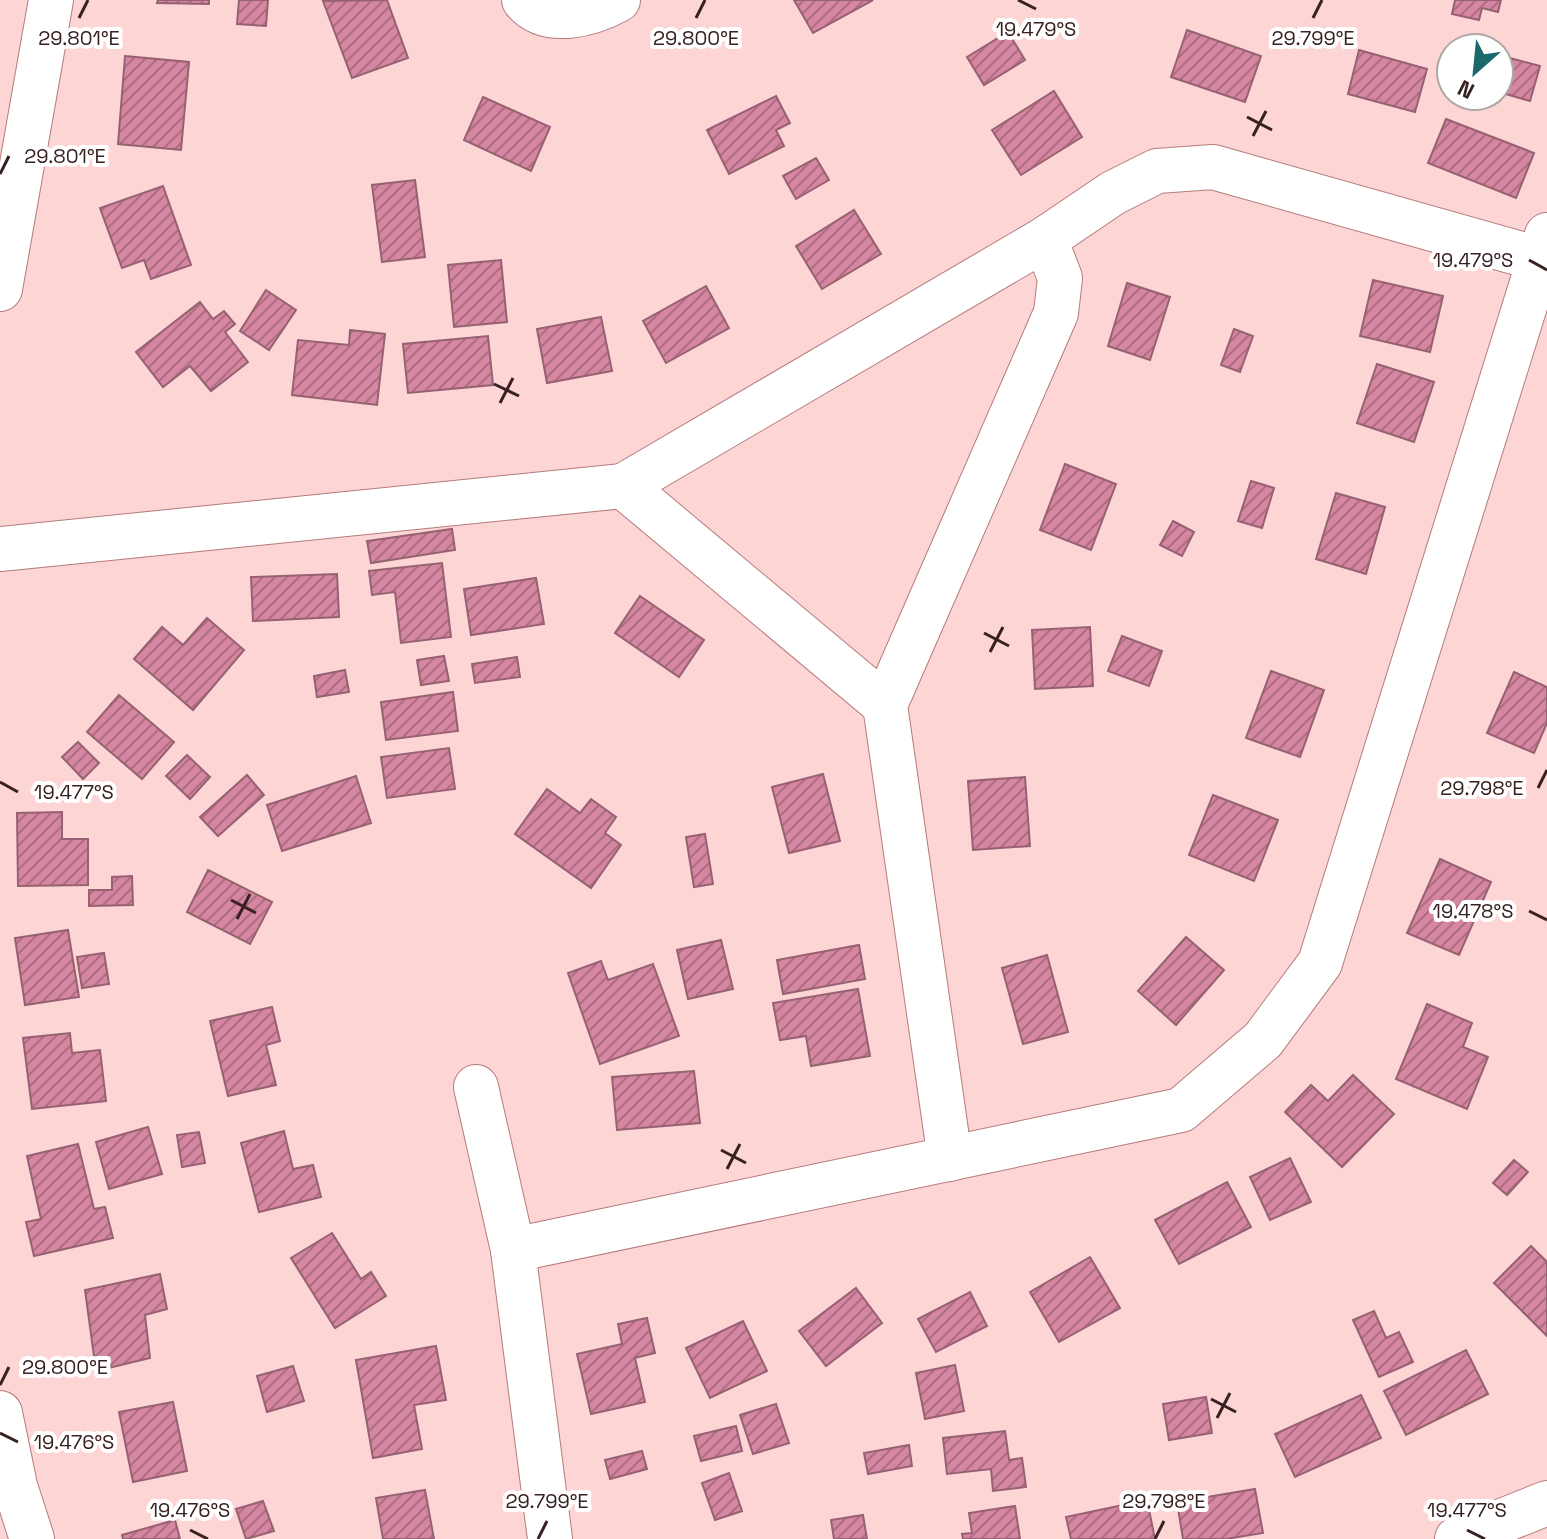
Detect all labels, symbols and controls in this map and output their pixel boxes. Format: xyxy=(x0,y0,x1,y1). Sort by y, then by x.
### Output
text: 19.479°S xyxy=(996,16,1076,42)
text: 29.801°E xyxy=(38,25,120,51)
text: 29.800°E xyxy=(653,25,739,51)
text: 29.799°E xyxy=(1271,25,1355,51)
north arrow xyxy=(1435,32,1515,112)
text: N xyxy=(1453,74,1479,106)
text: 29.801°E xyxy=(24,143,106,169)
text: 19.479°S xyxy=(1433,247,1513,273)
text: 29.798°E xyxy=(1440,775,1524,801)
text: 19.477°S xyxy=(34,779,114,805)
text: 19.478°S xyxy=(1433,898,1513,924)
text: 29.800°E xyxy=(22,1354,108,1380)
text: 19.476°S xyxy=(34,1429,114,1455)
text: 29.799°E xyxy=(505,1488,589,1514)
text: 29.798°E xyxy=(1122,1488,1206,1514)
text: 19.476°S xyxy=(150,1497,230,1523)
text: 19.477°S xyxy=(1427,1497,1507,1523)

